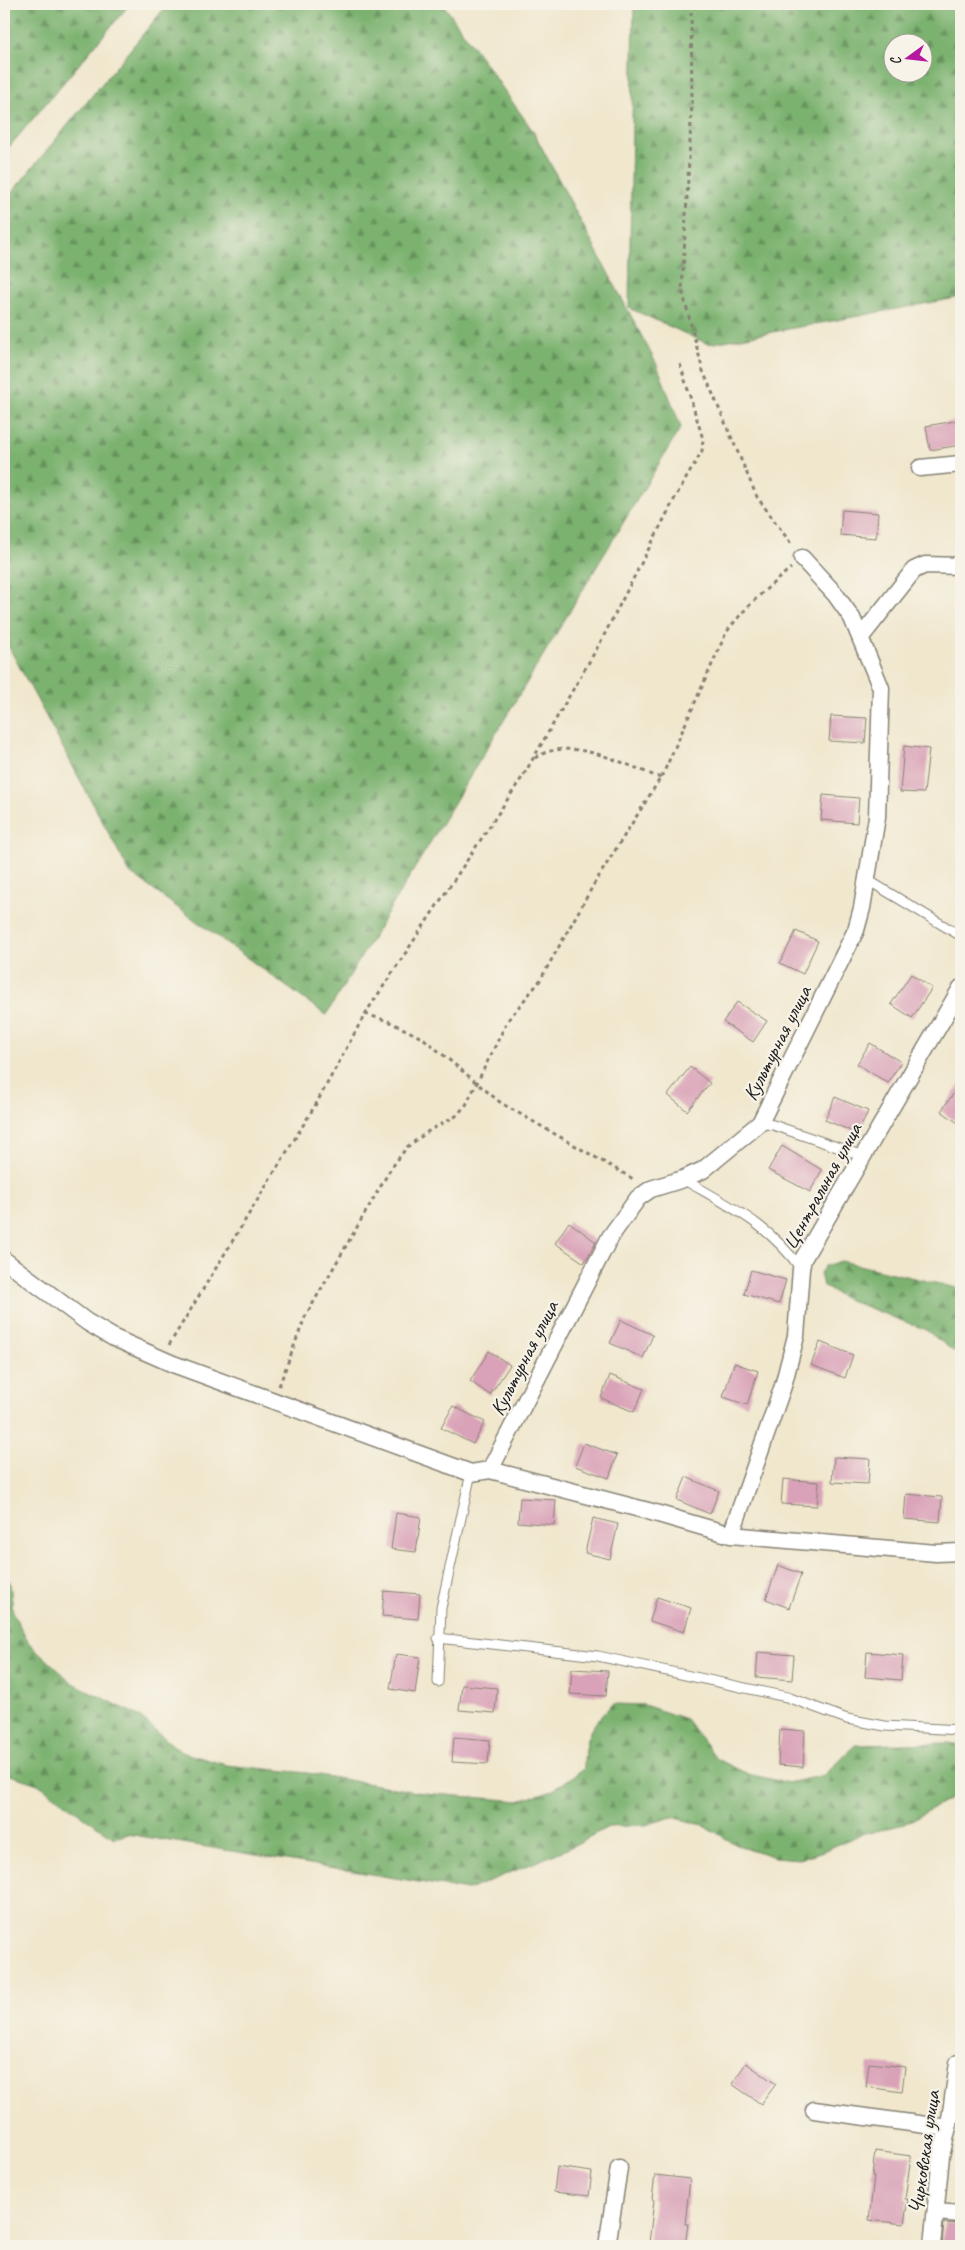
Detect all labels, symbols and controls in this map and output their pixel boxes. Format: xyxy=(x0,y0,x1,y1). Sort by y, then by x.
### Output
north arrow xyxy=(882,32,932,82)
text: С xyxy=(886,54,905,67)
street label: Культурная улица xyxy=(737,980,818,1105)
street label: Центральная улица xyxy=(777,1117,868,1254)
street label: Культурная улица xyxy=(484,1295,565,1420)
street label: Чирковская улица xyxy=(903,2087,946,2215)

